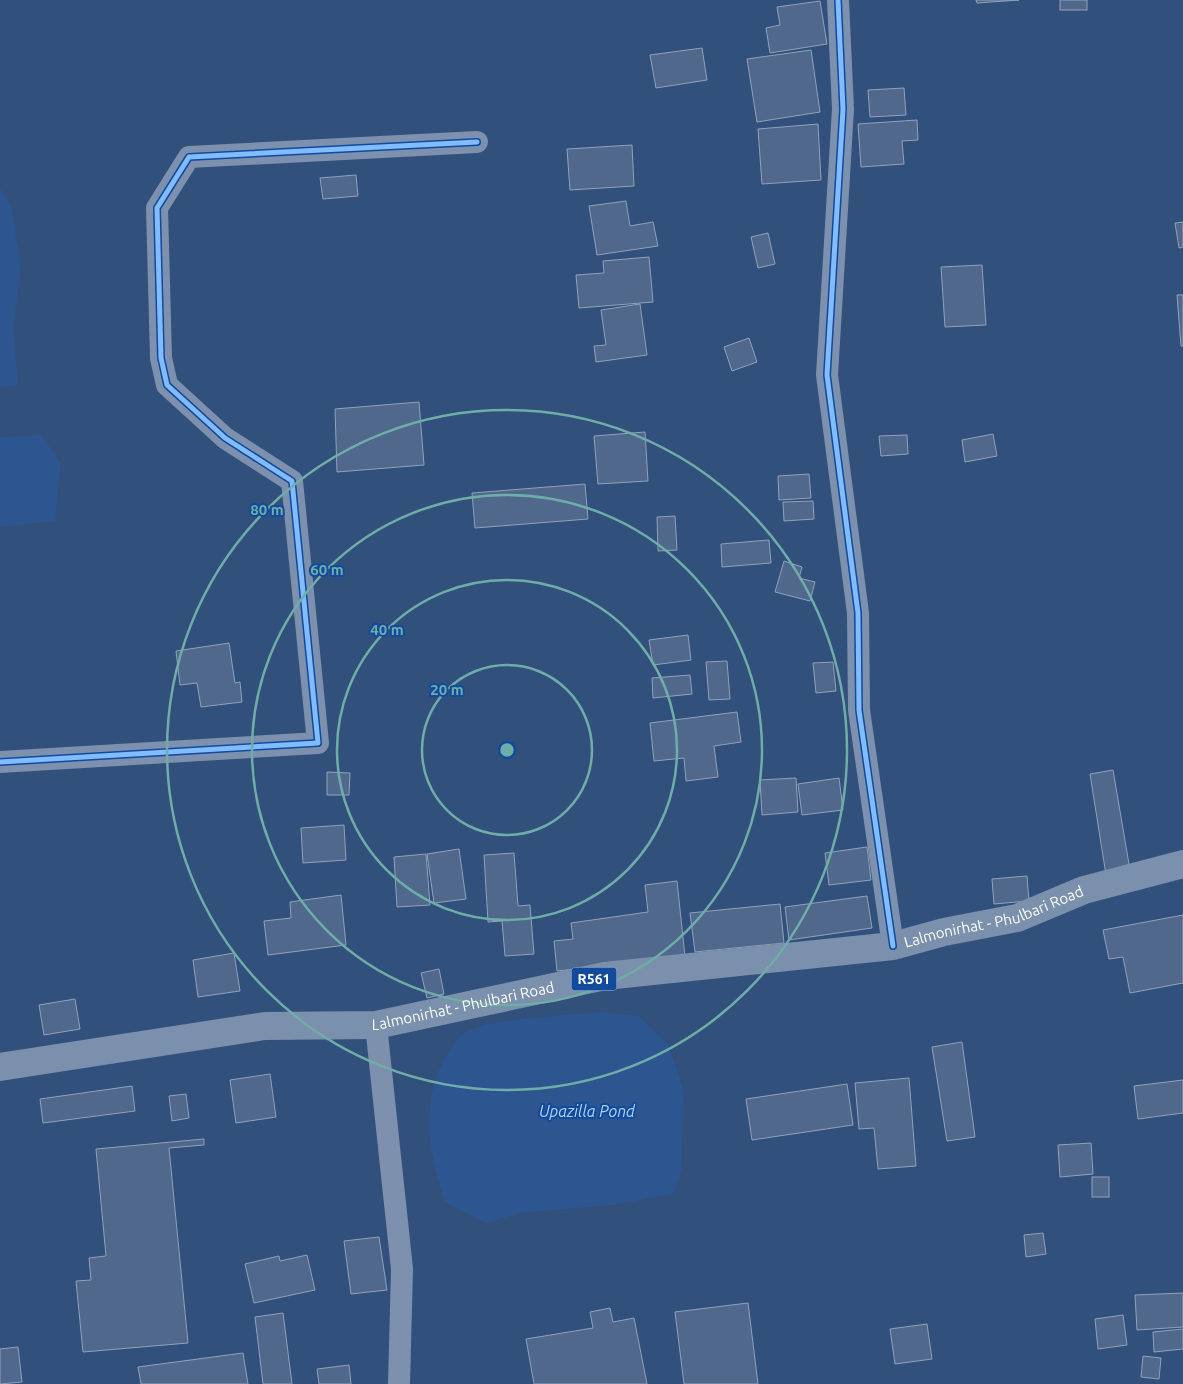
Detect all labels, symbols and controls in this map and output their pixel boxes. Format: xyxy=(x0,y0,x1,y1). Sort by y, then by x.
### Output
text: 80 m xyxy=(250,501,284,518)
text: 60 m xyxy=(310,561,344,578)
text: 40 m xyxy=(370,621,404,638)
text: 20 m xyxy=(430,681,464,698)
centre of rings xyxy=(498,741,516,759)
street label: Lalmonirhat - Phulbari Road xyxy=(902,882,1086,951)
road number: R561 xyxy=(572,968,616,991)
street label: Lalmonirhat - Phulbari Road xyxy=(372,978,556,1033)
water label: Upazilla Pond xyxy=(539,1102,636,1120)

